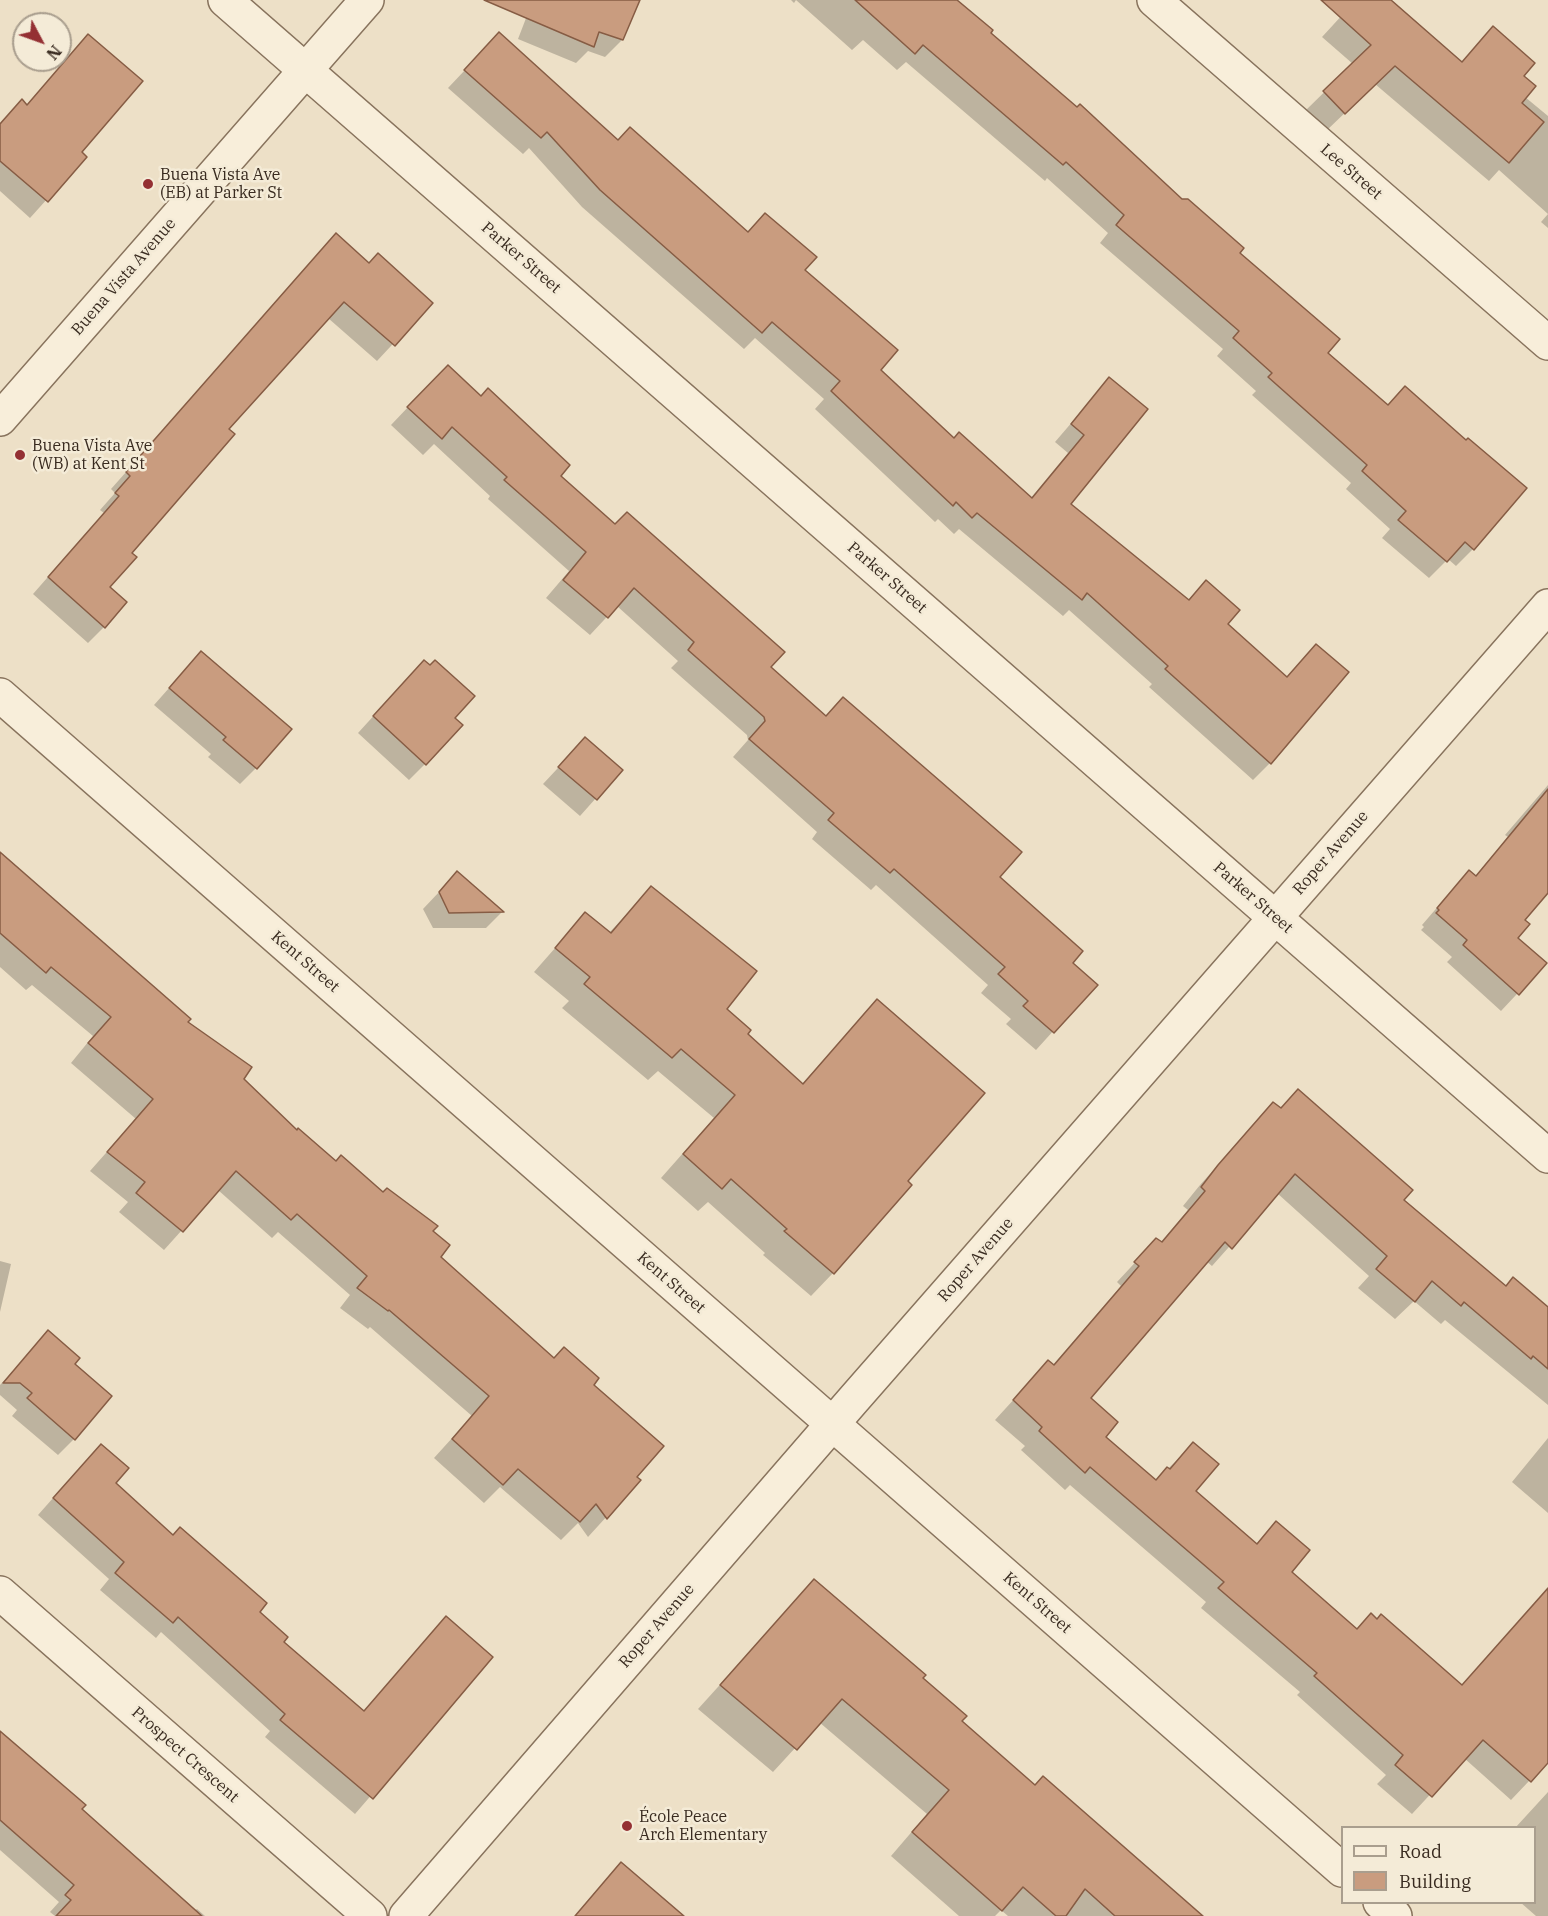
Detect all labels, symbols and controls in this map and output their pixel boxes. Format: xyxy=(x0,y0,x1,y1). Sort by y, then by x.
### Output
north arrow xyxy=(12,12,72,72)
text: N xyxy=(42,41,66,64)
street label: Lee Street xyxy=(1316,140,1386,204)
place label: Buena Vista Ave (EB) at Parker St xyxy=(160,165,282,203)
marker: Buena Vista Ave (EB) at Parker St xyxy=(141,177,155,191)
street label: Buena Vista Avenue xyxy=(68,214,180,340)
street label: Parker Street xyxy=(477,218,565,298)
place label: Buena Vista Ave (WB) at Kent St xyxy=(32,436,152,474)
marker: Buena Vista Ave (WB) at Kent St xyxy=(13,448,27,462)
street label: Parker Street xyxy=(843,538,931,618)
street label: Roper Avenue xyxy=(1289,807,1373,899)
street label: Parker Street xyxy=(1209,858,1297,938)
street label: Kent Street xyxy=(267,927,343,997)
street label: Roper Avenue xyxy=(934,1214,1018,1306)
street label: Kent Street xyxy=(633,1248,709,1318)
street label: Kent Street xyxy=(999,1568,1075,1638)
street label: Roper Avenue xyxy=(615,1580,699,1672)
street label: Prospect Crescent xyxy=(127,1703,243,1807)
place label: École Peace Arch Elementary xyxy=(639,1807,767,1845)
marker: École Peace Arch Elementary xyxy=(620,1819,634,1833)
legend xyxy=(1341,1826,1536,1904)
text: Road xyxy=(1399,1840,1442,1863)
text: Building xyxy=(1399,1870,1471,1893)

